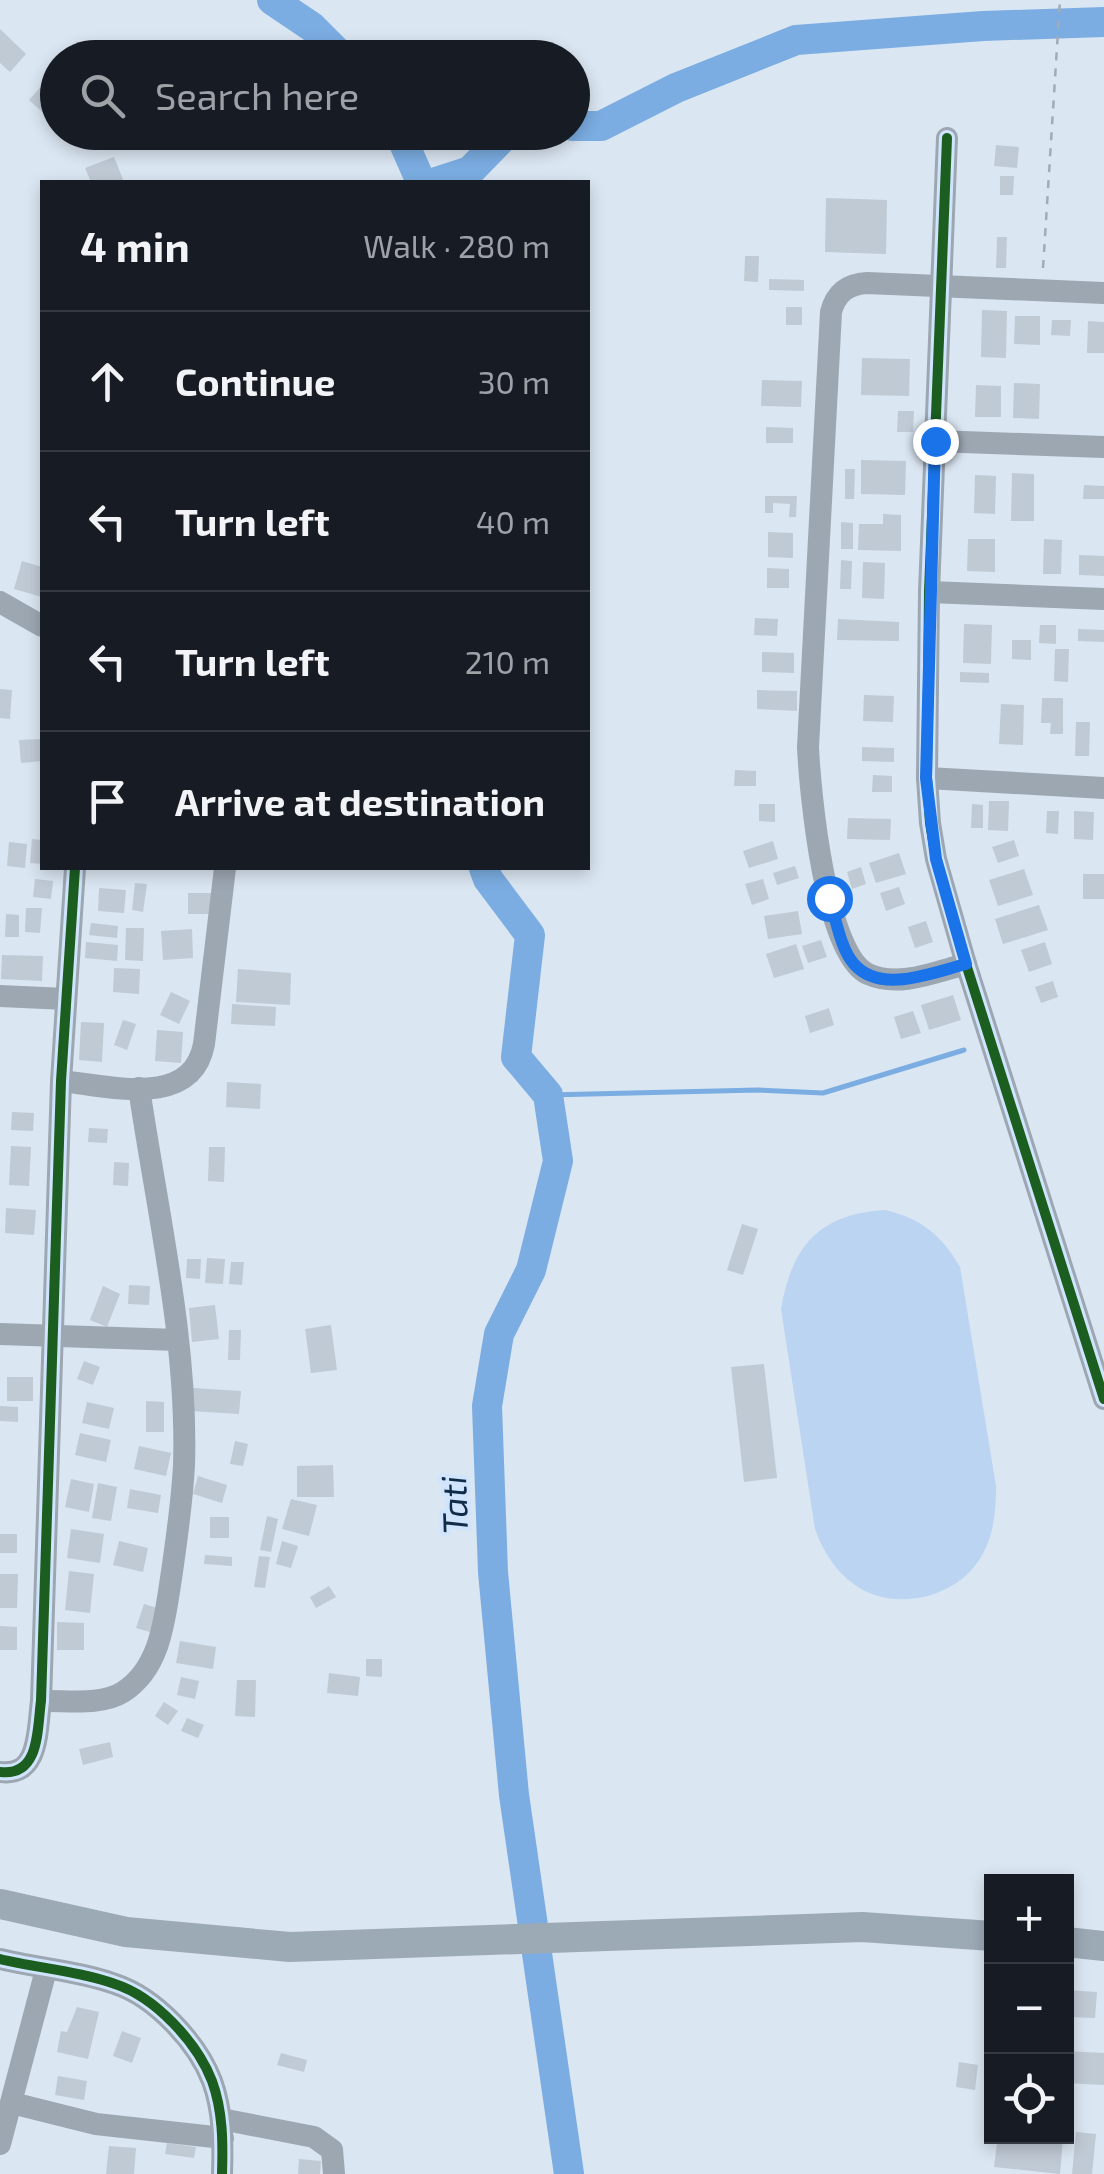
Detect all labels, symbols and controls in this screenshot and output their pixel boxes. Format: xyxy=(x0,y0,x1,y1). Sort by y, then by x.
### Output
search box xyxy=(40,40,590,150)
icon: search xyxy=(75,68,130,123)
text: Search here xyxy=(155,72,359,118)
text: 4 min xyxy=(80,220,190,270)
text: Walk · 280 m xyxy=(363,226,550,264)
icon: ahead xyxy=(80,354,135,409)
text: Continue xyxy=(175,358,335,404)
text: 30 m xyxy=(478,362,550,400)
route end xyxy=(913,419,959,465)
icon: left xyxy=(80,494,135,549)
text: Turn left xyxy=(175,498,330,544)
text: 40 m xyxy=(476,502,550,540)
icon: left xyxy=(80,634,135,689)
text: Turn left xyxy=(175,638,330,684)
text: 210 m xyxy=(465,642,550,680)
icon: arrive xyxy=(80,774,135,829)
text: Arrive at destination xyxy=(175,778,545,824)
route start xyxy=(807,876,853,922)
water label: Tati xyxy=(431,1475,475,1535)
map controls xyxy=(984,1874,1074,2144)
button: + xyxy=(984,1874,1074,1964)
button: − xyxy=(984,1964,1074,2054)
button: locate xyxy=(984,2054,1074,2144)

